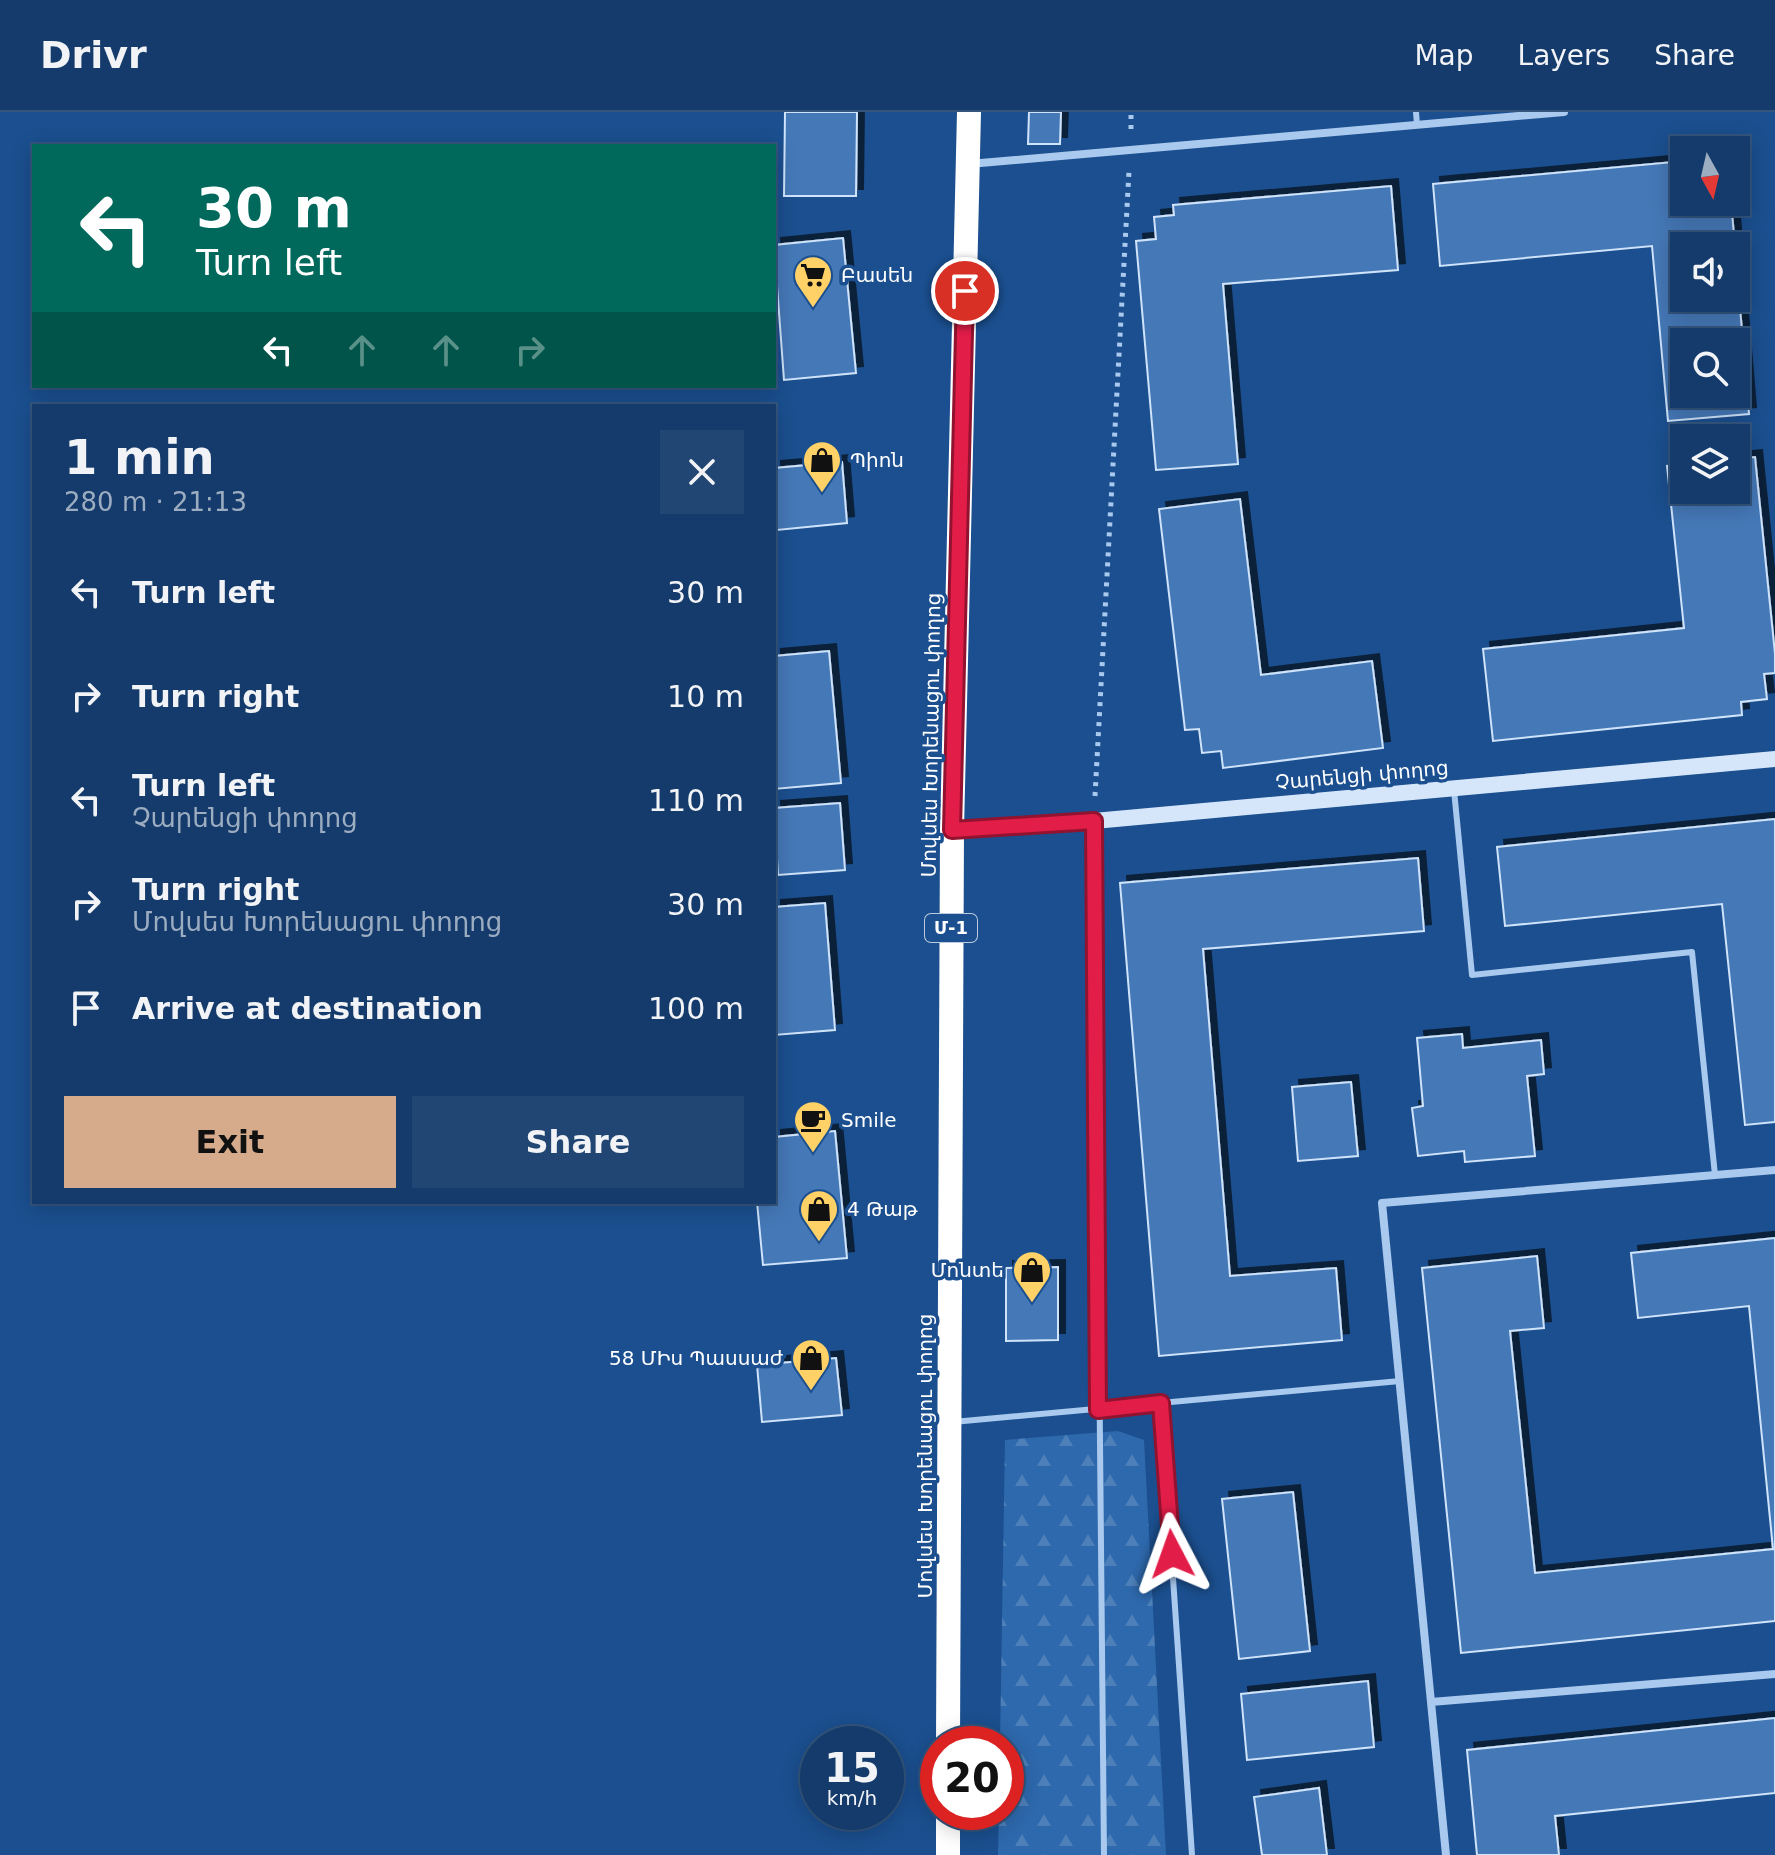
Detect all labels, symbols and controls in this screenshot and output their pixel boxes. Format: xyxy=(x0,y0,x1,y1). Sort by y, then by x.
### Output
text: Drivr xyxy=(40,33,147,77)
text: Map xyxy=(1414,39,1474,72)
text: Layers xyxy=(1518,39,1610,72)
text: Share xyxy=(1654,39,1735,72)
north arrow xyxy=(1670,136,1750,216)
map controls xyxy=(1670,136,1750,504)
text: 30 m xyxy=(196,175,352,240)
icon: left xyxy=(64,176,168,280)
button: sound xyxy=(1670,232,1750,312)
text: Turn left xyxy=(196,242,342,283)
supermarket icon: Բասեն xyxy=(792,254,834,309)
pin xyxy=(931,257,999,325)
place label: Բասեն xyxy=(841,263,913,287)
icon: arrive xyxy=(943,269,987,313)
icon: left xyxy=(256,328,300,372)
icon: ahead xyxy=(340,328,384,372)
icon: ahead xyxy=(424,328,468,372)
icon: right xyxy=(508,328,552,372)
button: search xyxy=(1670,328,1750,408)
button: layers xyxy=(1670,424,1750,504)
text: 1 min xyxy=(64,429,215,485)
button: close xyxy=(660,430,744,514)
shop icon: Պիոն xyxy=(801,439,843,494)
place label: Պիոն xyxy=(850,448,904,472)
text: 280 m · 21:13 xyxy=(64,487,247,517)
icon: left xyxy=(64,570,108,614)
text: Turn left xyxy=(132,575,275,610)
text: 30 m xyxy=(667,575,744,610)
street label: Մովսես Խորենացու փողոց xyxy=(917,592,945,878)
icon: right xyxy=(64,674,108,718)
text: Turn right xyxy=(132,679,299,714)
text: 10 m xyxy=(667,679,744,714)
street label: Չարենցի փողոց xyxy=(1274,755,1450,795)
text: Turn left xyxy=(132,768,275,803)
icon: left xyxy=(64,778,108,822)
text: 110 m xyxy=(648,783,744,818)
text: Չարենցի փողոց xyxy=(132,803,358,833)
text: Turn right xyxy=(132,872,299,907)
icon: right xyxy=(64,882,108,926)
text: 30 m xyxy=(667,887,744,922)
text: Մովսես Խորենացու փողոց xyxy=(132,907,502,937)
road number: Մ-1 xyxy=(925,914,977,942)
icon: arrive xyxy=(64,986,108,1030)
text: Arrive at destination xyxy=(132,991,483,1026)
text: 100 m xyxy=(648,991,744,1026)
button: Exit xyxy=(64,1096,396,1188)
button: Share xyxy=(412,1096,744,1188)
cafe icon: Smile xyxy=(792,1099,834,1154)
place label: Smile xyxy=(841,1108,897,1132)
shop icon: 4 Թաթ xyxy=(798,1188,840,1243)
place label: 4 Թաթ xyxy=(847,1197,918,1221)
shop icon: Մոնտե xyxy=(1011,1249,1053,1304)
place label: Մոնտե xyxy=(931,1258,1004,1282)
street label: Մովսես Խորենացու փողոց xyxy=(913,1314,937,1598)
shop icon: 58 ՄԻս Պասսաժ xyxy=(790,1337,832,1392)
place label: 58 ՄԻս Պասսաժ xyxy=(609,1346,783,1370)
position arrow xyxy=(1130,1512,1214,1596)
speed limit sign: 20 xyxy=(920,1726,1024,1830)
text: 15 xyxy=(824,1745,880,1791)
text: km/h xyxy=(827,1786,877,1810)

